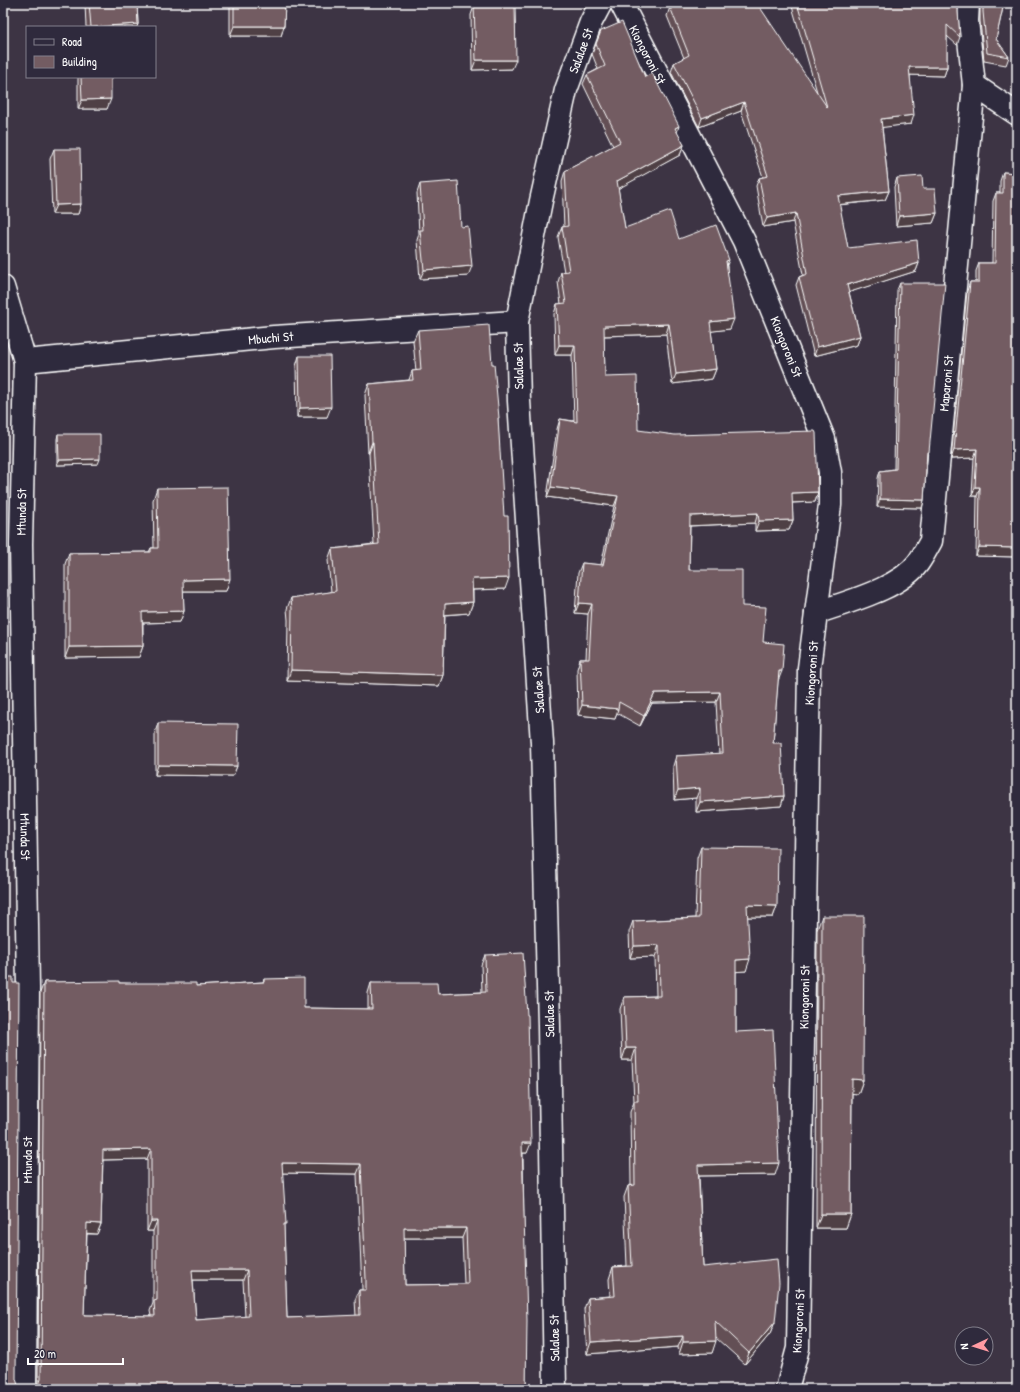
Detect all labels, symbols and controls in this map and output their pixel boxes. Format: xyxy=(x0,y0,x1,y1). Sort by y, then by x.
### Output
street label: Kiongoroni St xyxy=(625,22,671,88)
street label: Salalae St xyxy=(564,25,597,76)
legend xyxy=(26,26,156,78)
text: Road xyxy=(62,33,82,50)
text: Building xyxy=(62,53,97,70)
street label: Kiongoroni St xyxy=(766,314,807,381)
street label: Mbuchi St xyxy=(247,327,294,348)
street label: Salalae St xyxy=(509,342,527,390)
street label: Maparoni St xyxy=(934,354,958,412)
street label: Mtunda St xyxy=(12,488,30,536)
street label: Kiongoroni St xyxy=(800,640,822,706)
street label: Salalae St xyxy=(527,666,549,714)
street label: Mtunda St xyxy=(16,813,35,861)
street label: Kiongoroni St xyxy=(794,964,814,1029)
street label: Salalae St xyxy=(540,990,558,1038)
street label: Mtunda St xyxy=(18,1136,36,1183)
street label: Kiongoroni St xyxy=(787,1288,809,1354)
street label: Salalae St xyxy=(545,1314,563,1362)
north arrow xyxy=(954,1326,994,1366)
scale bar xyxy=(28,1340,123,1366)
text: N xyxy=(957,1343,971,1350)
text: 20 m xyxy=(34,1345,56,1362)

